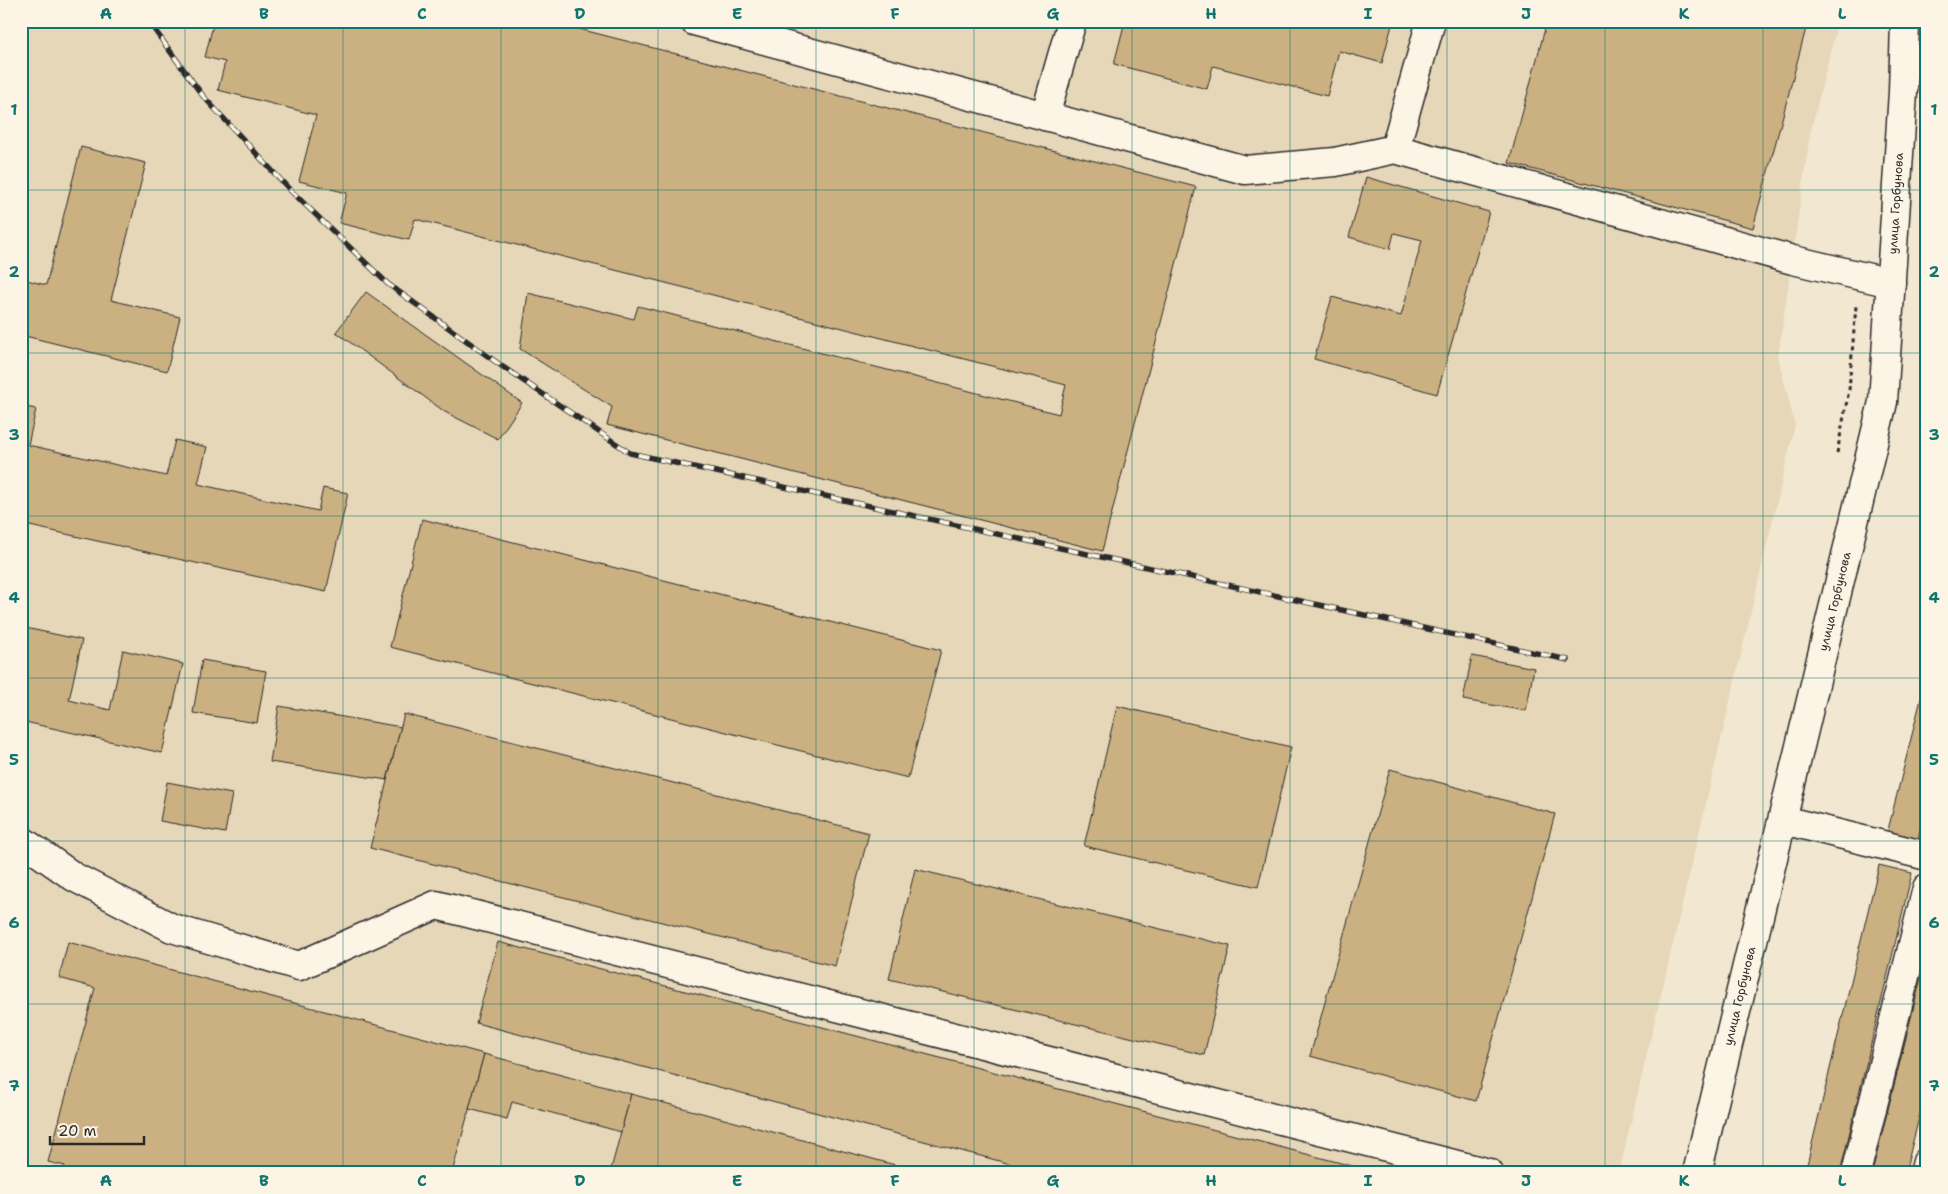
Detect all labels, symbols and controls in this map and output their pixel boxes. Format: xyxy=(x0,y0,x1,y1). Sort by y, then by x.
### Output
text: A xyxy=(100,3,112,24)
text: B xyxy=(259,3,269,24)
text: C xyxy=(417,3,427,24)
text: D xyxy=(574,3,586,24)
text: E xyxy=(732,3,742,24)
text: F xyxy=(890,3,900,24)
text: G xyxy=(1047,3,1060,24)
text: H xyxy=(1205,3,1217,24)
text: I xyxy=(1364,3,1373,24)
text: J xyxy=(1521,3,1531,24)
text: K xyxy=(1679,3,1690,24)
text: L xyxy=(1838,3,1847,24)
text: 1 xyxy=(10,99,18,120)
text: 1 xyxy=(1930,99,1938,120)
street label: улица Горбунова xyxy=(1885,152,1907,255)
text: 2 xyxy=(8,261,20,282)
text: 2 xyxy=(1928,261,1940,282)
text: 3 xyxy=(8,424,20,445)
text: 3 xyxy=(1928,424,1940,445)
street label: улица Горбунова xyxy=(1815,550,1855,653)
text: 4 xyxy=(8,587,20,608)
text: 4 xyxy=(1928,587,1940,608)
text: 5 xyxy=(9,749,19,770)
text: 5 xyxy=(1929,749,1939,770)
text: 6 xyxy=(8,912,20,933)
text: 6 xyxy=(1928,912,1940,933)
street label: улица Горбунова xyxy=(1720,944,1759,1047)
text: 7 xyxy=(8,1075,20,1096)
text: 7 xyxy=(1928,1075,1940,1096)
scale bar xyxy=(50,1114,144,1146)
text: 20 m xyxy=(58,1121,97,1141)
text: A xyxy=(100,1170,112,1191)
text: B xyxy=(259,1170,269,1191)
text: C xyxy=(417,1170,427,1191)
text: D xyxy=(574,1170,586,1191)
text: E xyxy=(732,1170,742,1191)
text: F xyxy=(890,1170,900,1191)
text: G xyxy=(1047,1170,1060,1191)
text: H xyxy=(1205,1170,1217,1191)
text: I xyxy=(1364,1170,1373,1191)
text: J xyxy=(1521,1170,1531,1191)
text: K xyxy=(1679,1170,1690,1191)
text: L xyxy=(1838,1170,1847,1191)

